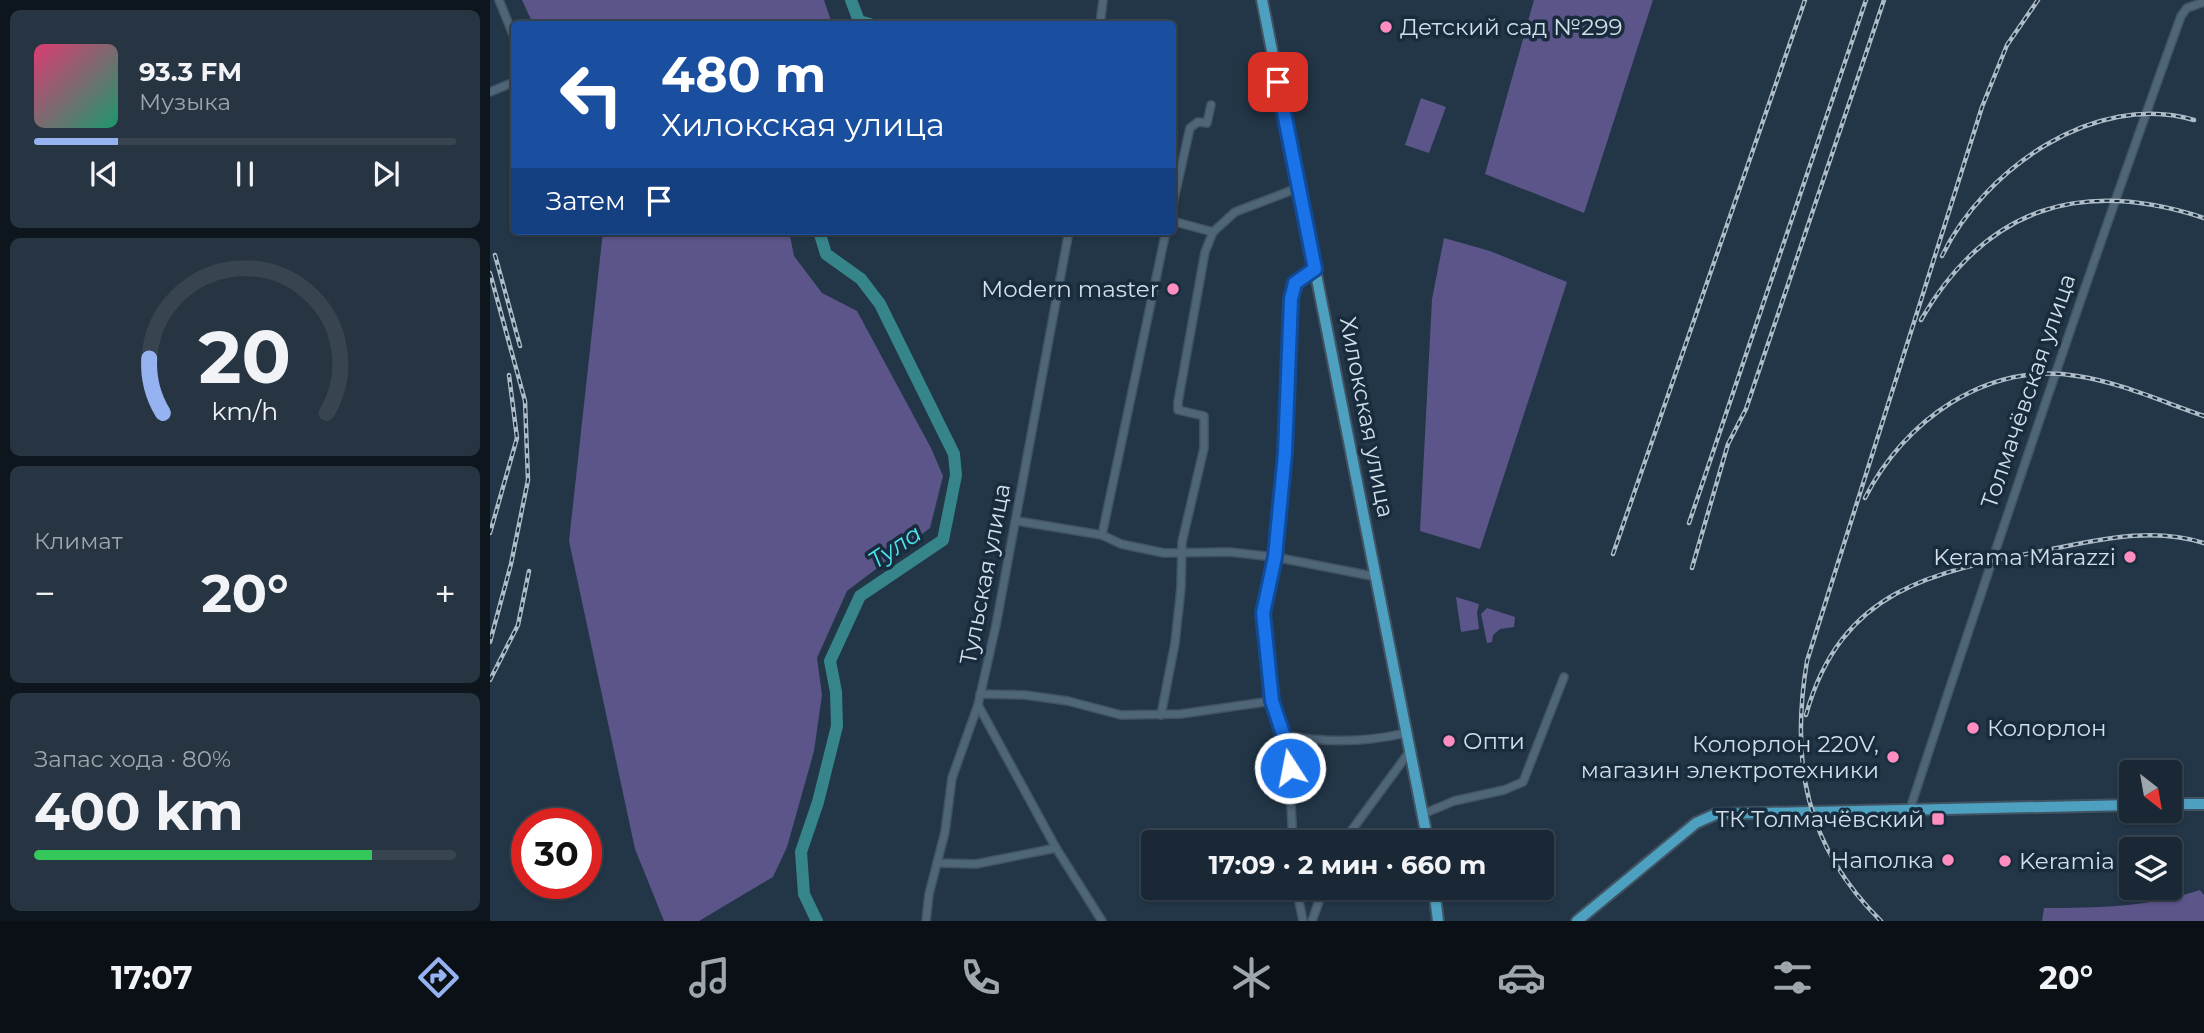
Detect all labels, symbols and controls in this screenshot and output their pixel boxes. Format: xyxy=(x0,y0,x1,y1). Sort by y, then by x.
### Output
place label: Детский сад №299 xyxy=(1400,13,1622,41)
marker: Детский сад №299 xyxy=(1378,19,1394,35)
text: 480 m xyxy=(661,45,826,104)
icon: left xyxy=(546,49,637,140)
pin xyxy=(1248,52,1308,112)
text: 93.3 FM xyxy=(139,56,242,88)
icon: arrive xyxy=(1259,63,1297,101)
text: Музыка xyxy=(139,88,231,116)
text: Хилокская улица xyxy=(661,105,945,144)
icon: previous xyxy=(85,155,123,193)
icon: pause xyxy=(226,155,264,193)
icon: next xyxy=(367,155,405,193)
icon: arrive xyxy=(640,182,678,220)
text: Затем xyxy=(546,185,626,217)
street label: Толмачёвская улица xyxy=(1975,270,2081,512)
place label: Modern master xyxy=(981,275,1159,303)
marker: Modern master xyxy=(1165,281,1181,297)
text: 20 xyxy=(199,313,291,401)
street label: Хилокская улица xyxy=(1334,314,1400,520)
text: km/h xyxy=(212,395,278,425)
street label: Тульская улица xyxy=(954,481,1016,667)
water label: Тула xyxy=(863,518,927,575)
text: Климат xyxy=(34,527,123,555)
place label: Kerama Marazzi xyxy=(1933,543,2116,571)
marker: Kerama Marazzi xyxy=(2122,549,2138,565)
text: 20° xyxy=(201,562,289,625)
text: − xyxy=(34,570,56,617)
text: + xyxy=(434,570,456,617)
place label: Колорлон xyxy=(1987,714,2107,742)
marker: Колорлон xyxy=(1965,720,1981,736)
place label: Опти xyxy=(1463,727,1525,755)
place label: Колорлон 220V, магазин электротехники xyxy=(1581,730,1879,784)
position arrow xyxy=(1253,731,1327,805)
marker: Опти xyxy=(1441,733,1457,749)
text: Запас хода · 80% xyxy=(34,745,231,773)
marker: Колорлон 220V, магазин электротехники xyxy=(1885,749,1901,765)
north arrow xyxy=(2119,760,2182,822)
map controls xyxy=(2119,760,2182,900)
text: 400 km xyxy=(34,780,244,843)
place label: ТК Толмачёвский xyxy=(1715,805,1924,833)
speed limit sign: 30 xyxy=(511,808,602,899)
marker: ТК Толмачёвский xyxy=(1930,811,1946,827)
button: layers xyxy=(2119,837,2182,900)
place label: Наполка xyxy=(1831,846,1934,874)
place label: Keramia xyxy=(2019,847,2115,875)
text: 17:09 · 2 мин · 660 m xyxy=(1209,849,1486,881)
marker: Наполка xyxy=(1940,852,1956,868)
marker: Keramia xyxy=(1997,853,2013,869)
icon: directions xyxy=(414,953,463,1002)
icon: music xyxy=(685,953,734,1002)
icon: phone xyxy=(956,953,1005,1002)
icon: climate xyxy=(1227,953,1276,1002)
icon: car xyxy=(1497,953,1546,1002)
icon: filters xyxy=(1768,953,1817,1002)
text: 17:07 xyxy=(111,958,192,997)
text: 20° xyxy=(2039,958,2093,997)

